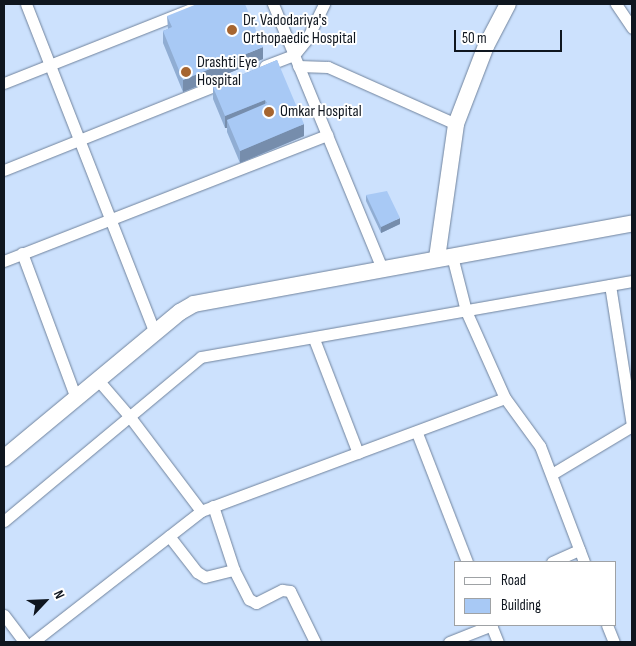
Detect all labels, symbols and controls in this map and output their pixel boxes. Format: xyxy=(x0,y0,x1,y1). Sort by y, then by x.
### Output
place label: Dr. Vadodariya's Orthopaedic Hospital xyxy=(243,11,356,49)
scale bar xyxy=(456,20,564,52)
marker: Dr. Vadodariya's Orthopaedic Hospital xyxy=(225,23,239,37)
text: 50 m xyxy=(462,29,487,48)
place label: Drashti Eye Hospital xyxy=(197,53,258,91)
marker: Drashti Eye Hospital xyxy=(179,65,193,79)
place label: Omkar Hospital xyxy=(280,102,362,122)
marker: Omkar Hospital xyxy=(262,105,276,119)
legend xyxy=(454,561,616,626)
text: Road xyxy=(501,571,526,590)
north arrow xyxy=(20,576,70,626)
text: N xyxy=(50,587,68,601)
text: Building xyxy=(501,596,541,615)

